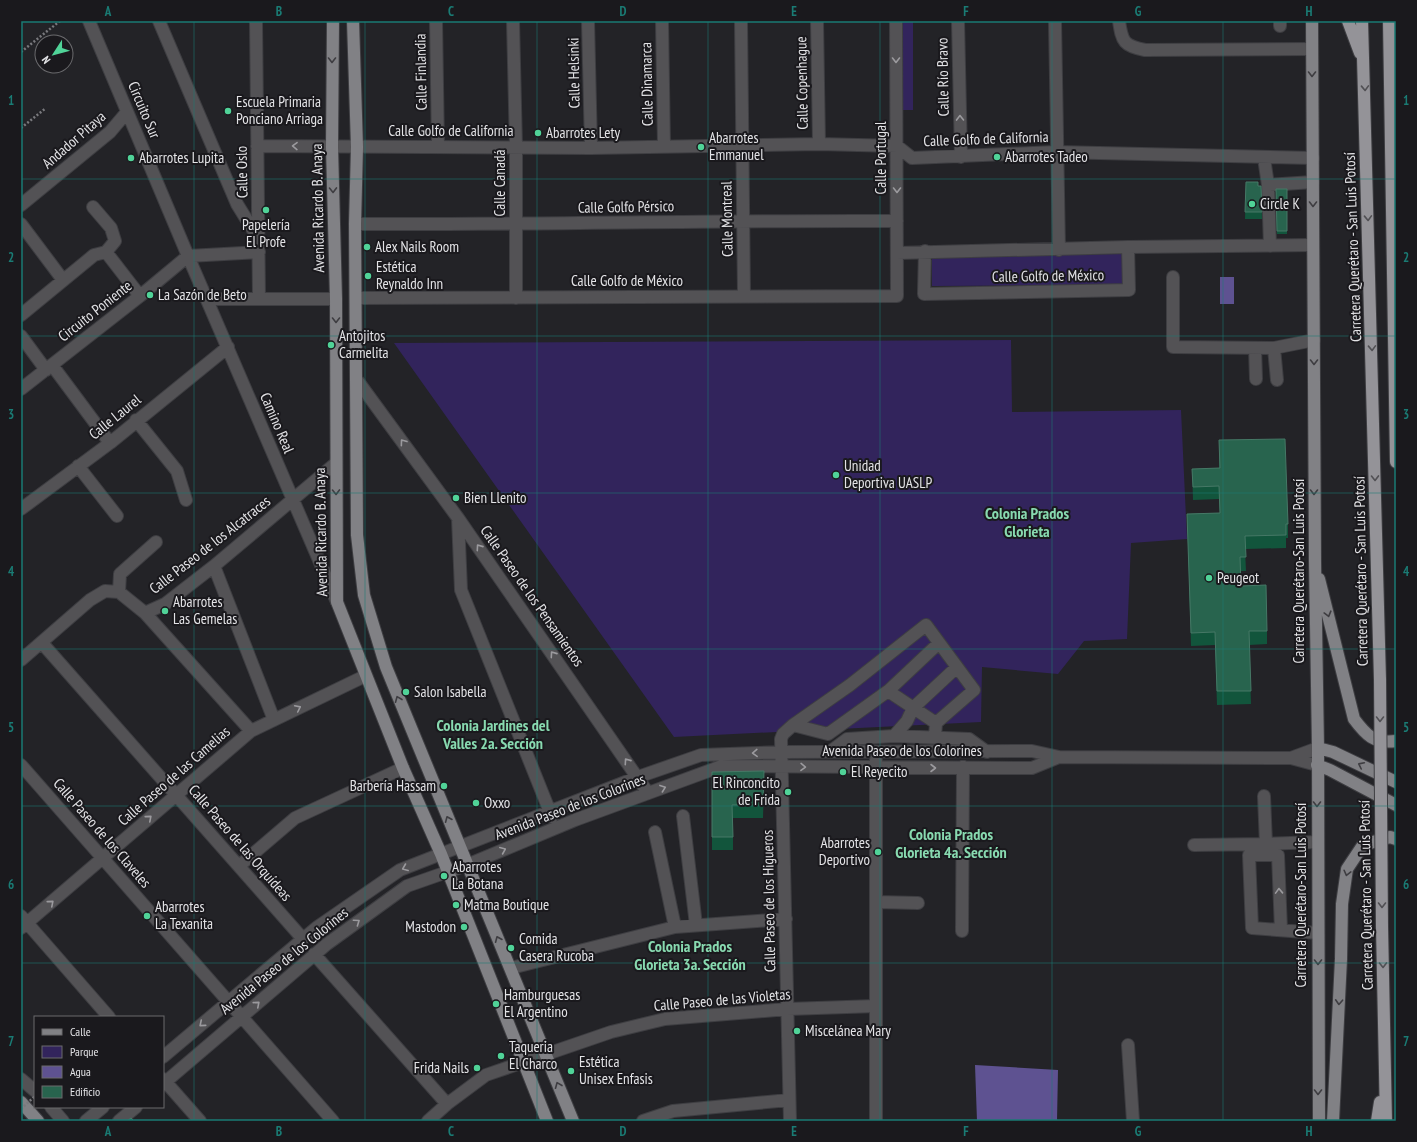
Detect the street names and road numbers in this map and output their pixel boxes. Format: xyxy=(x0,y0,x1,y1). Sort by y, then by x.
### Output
street label: Calle Finlandia xyxy=(410,33,431,111)
street label: Calle Copenhague xyxy=(791,36,812,130)
street label: Calle Helsinki xyxy=(563,37,584,109)
street label: Calle Río Bravo xyxy=(932,38,953,116)
street label: Calle Dinamarca xyxy=(636,42,657,126)
street label: Circuito Sur xyxy=(124,78,165,142)
street label: Andador Pitaya xyxy=(38,107,109,172)
street label: Calle Golfo de California xyxy=(388,121,514,140)
street label: Calle Portugal xyxy=(871,121,890,194)
street label: Calle Golfo de California xyxy=(923,127,1049,150)
street label: Avenida Ricardo B. Anaya xyxy=(307,143,328,273)
street label: Calle Oslo xyxy=(232,146,251,198)
street label: Calle Canadá xyxy=(490,150,509,216)
street label: Carretera Querétaro - San Luis Potosí xyxy=(1340,151,1365,342)
street label: Calle Montreal xyxy=(716,181,737,257)
street label: Calle Golfo Pérsico xyxy=(578,196,674,217)
street label: Calle Golfo de México xyxy=(992,265,1104,286)
street label: Calle Golfo de México xyxy=(571,271,683,290)
street label: Circuito Poniente xyxy=(54,276,135,345)
street label: Calle Laurel xyxy=(85,390,145,443)
street label: Camino Real xyxy=(256,390,299,457)
street label: Avenida Ricardo B. Anaya xyxy=(310,467,331,597)
street label: Carretera Querétaro - San Luis Potosí xyxy=(1349,475,1372,666)
street label: Carretera Querétaro-San Luis Potosí xyxy=(1289,478,1308,663)
street label: Calle Paseo de los Alcatraces xyxy=(145,491,274,598)
street label: Calle Paseo de los Pensamientos xyxy=(476,522,588,670)
street label: Calle Paseo de las Camelias xyxy=(114,722,234,829)
street label: Avenida Paseo de los Colorines xyxy=(822,741,982,760)
street label: Avenida Paseo de los Colorines xyxy=(492,769,648,844)
street label: Calle Paseo de los Claveles xyxy=(49,774,155,892)
street label: Calle Paseo de las Orquídeas xyxy=(185,781,296,905)
street label: Carretera Querétaro - San Luis Potosí xyxy=(1354,799,1377,990)
street label: Carretera Querétaro-San Luis Potosí xyxy=(1291,802,1310,987)
street label: Calle Paseo de los Higueros xyxy=(758,830,779,972)
street label: Avenida Paseo de los Colorines xyxy=(216,903,352,1018)
street label: Calle Paseo de las Violetas xyxy=(653,984,791,1015)

